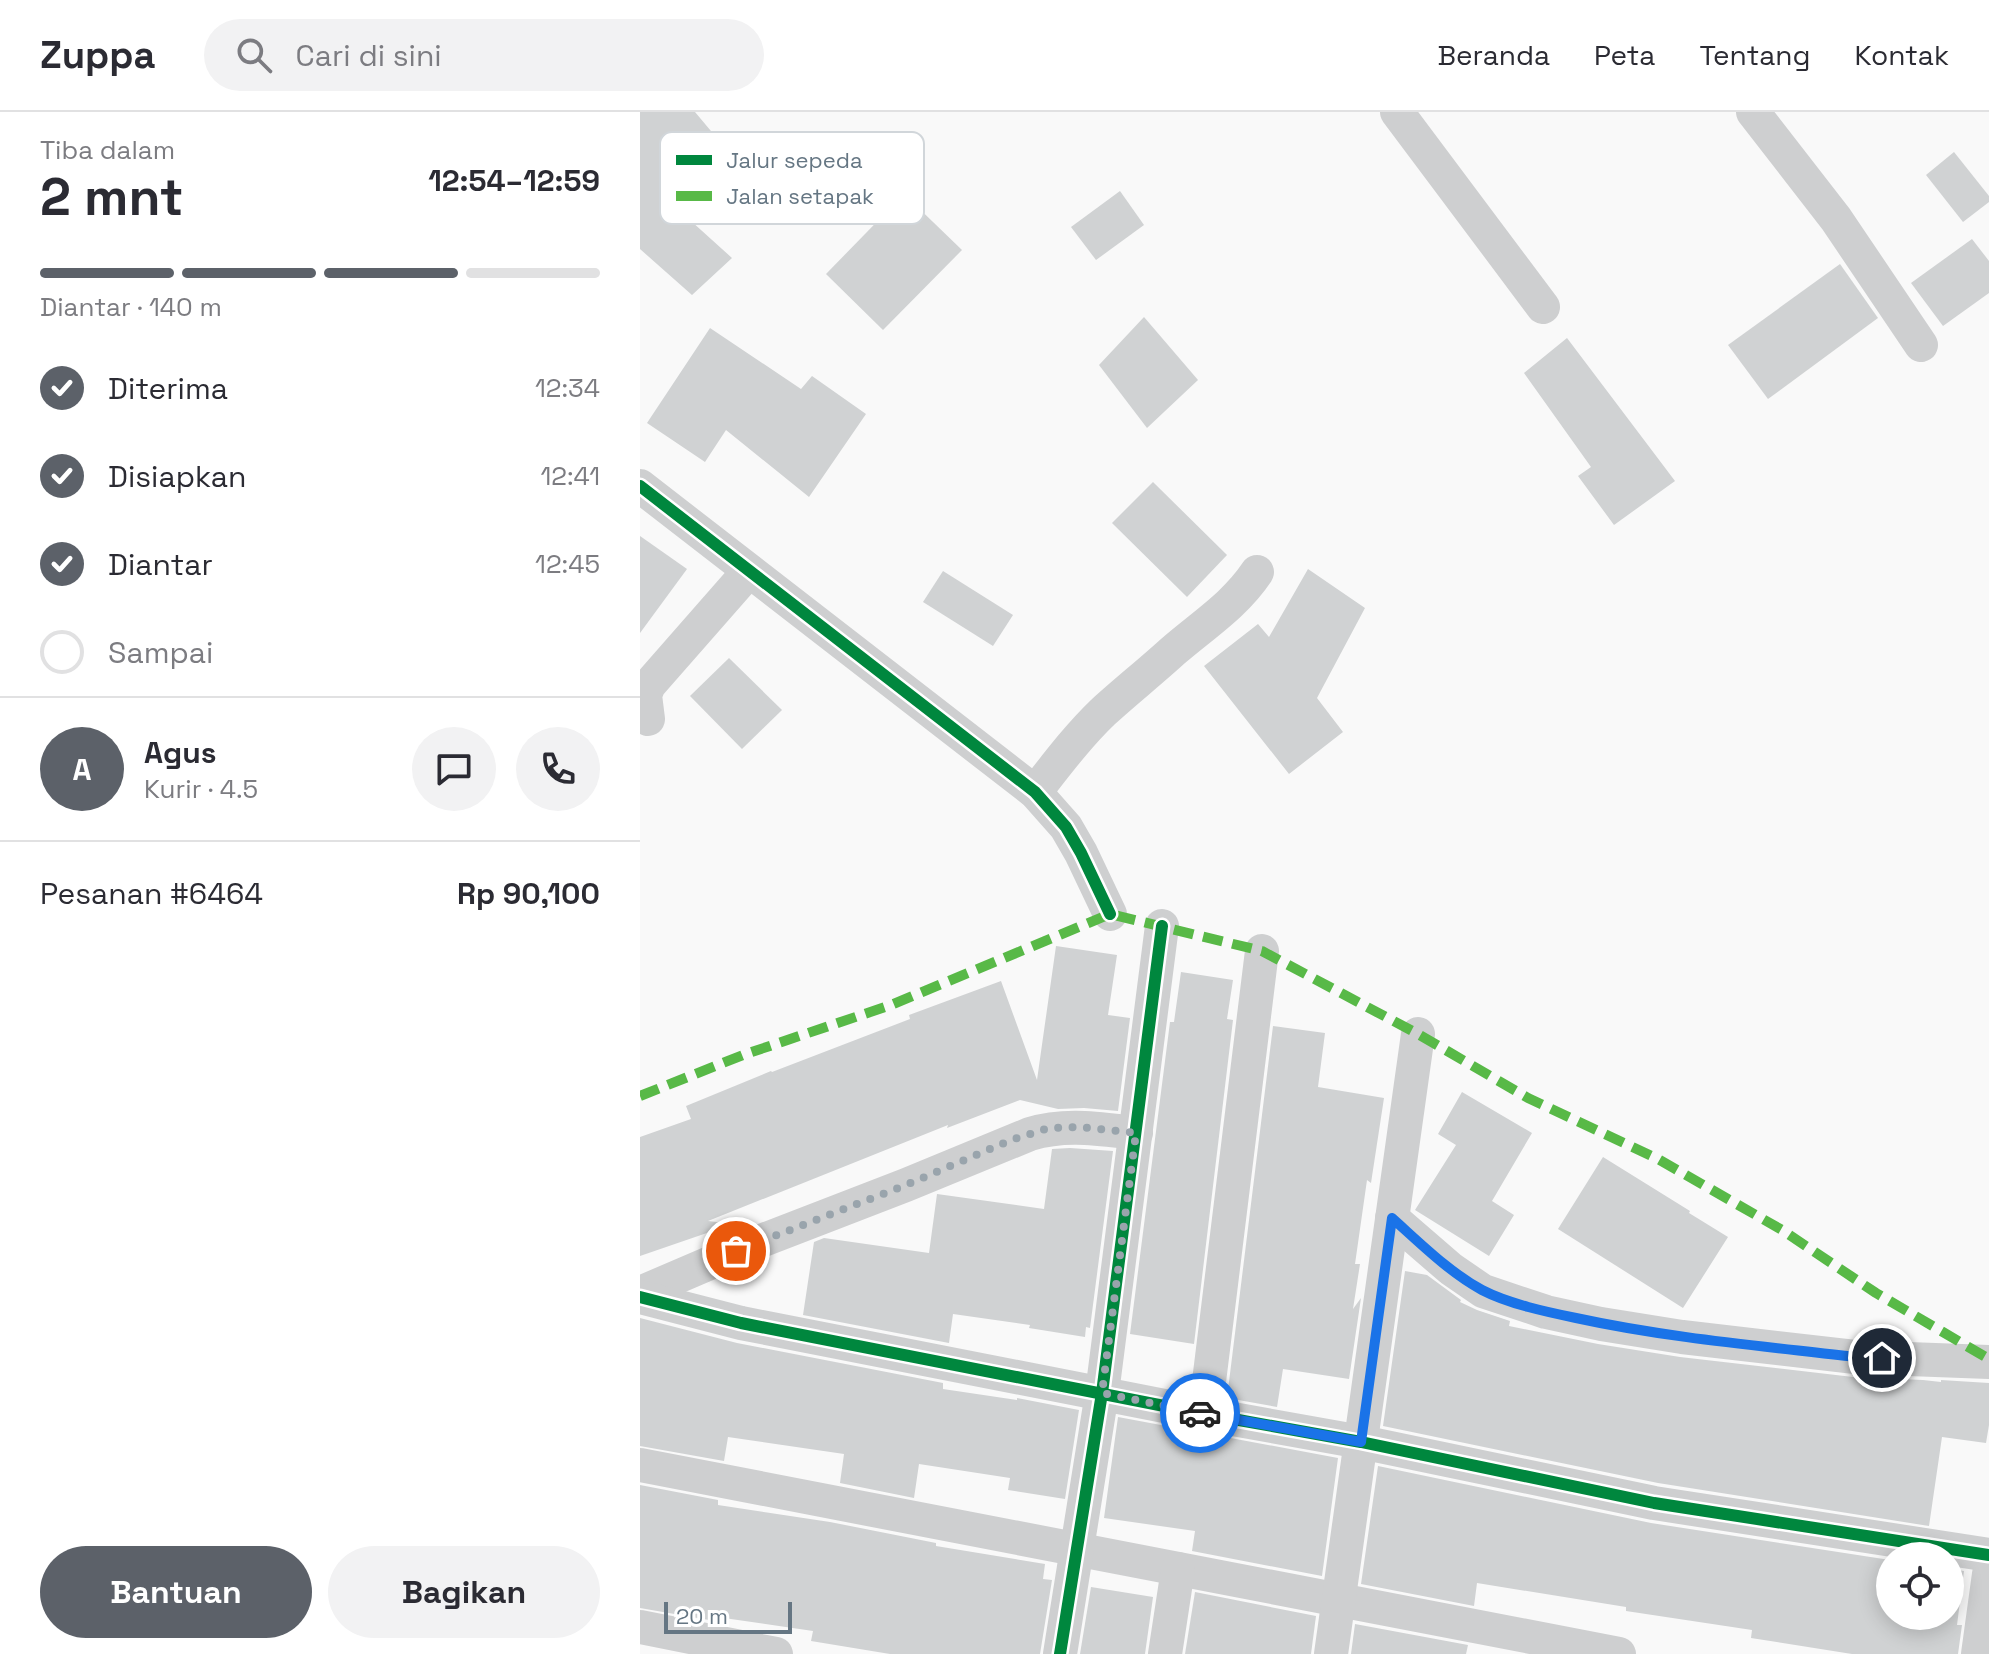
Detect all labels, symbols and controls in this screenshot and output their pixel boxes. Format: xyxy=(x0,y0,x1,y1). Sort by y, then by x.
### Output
search box xyxy=(204,19,764,91)
text: Zuppa xyxy=(40,31,156,79)
icon: search xyxy=(232,33,276,77)
text: Cari di sini xyxy=(296,36,442,75)
text: Beranda xyxy=(1438,37,1550,73)
text: Peta xyxy=(1594,37,1655,73)
text: Tentang xyxy=(1699,37,1810,73)
text: Kontak xyxy=(1854,37,1949,73)
legend xyxy=(660,132,924,224)
text: Tiba dalam xyxy=(40,133,175,167)
text: Jalur sepeda xyxy=(726,146,863,174)
text: 12:54–12:59 xyxy=(428,161,600,200)
text: 2 mnt xyxy=(40,164,184,230)
text: Jalan setapak xyxy=(726,182,874,210)
text: Diantar · 140 m xyxy=(40,290,222,324)
icon: check xyxy=(40,366,84,410)
text: Diterima xyxy=(108,369,228,408)
text: 12:34 xyxy=(535,371,600,405)
icon: check xyxy=(40,454,84,498)
text: Disiapkan xyxy=(108,457,246,496)
text: 12:41 xyxy=(540,459,600,493)
icon: check xyxy=(40,542,84,586)
text: Diantar xyxy=(108,545,213,584)
text: 12:45 xyxy=(535,547,600,581)
text: Sampai xyxy=(108,633,213,672)
button: chat xyxy=(412,727,496,811)
button: phone xyxy=(516,727,600,811)
text: Agus xyxy=(144,733,216,772)
text: A xyxy=(72,750,92,789)
text: Kurir · 4.5 xyxy=(144,772,258,806)
text: Pesanan #6464 xyxy=(40,874,263,913)
text: Rp 90,100 xyxy=(457,874,600,913)
pin xyxy=(702,1217,770,1285)
icon: bag xyxy=(714,1229,758,1273)
pin xyxy=(1848,1324,1916,1392)
icon: home xyxy=(1860,1336,1904,1380)
courier xyxy=(1160,1373,1240,1453)
icon: car xyxy=(1178,1391,1222,1435)
map controls xyxy=(1876,1542,1964,1630)
button: locate xyxy=(1876,1542,1964,1630)
button: Bantuan xyxy=(40,1546,312,1638)
button: Bagikan xyxy=(328,1546,600,1638)
scale bar xyxy=(664,1598,792,1634)
text: 20 m xyxy=(676,1602,728,1630)

